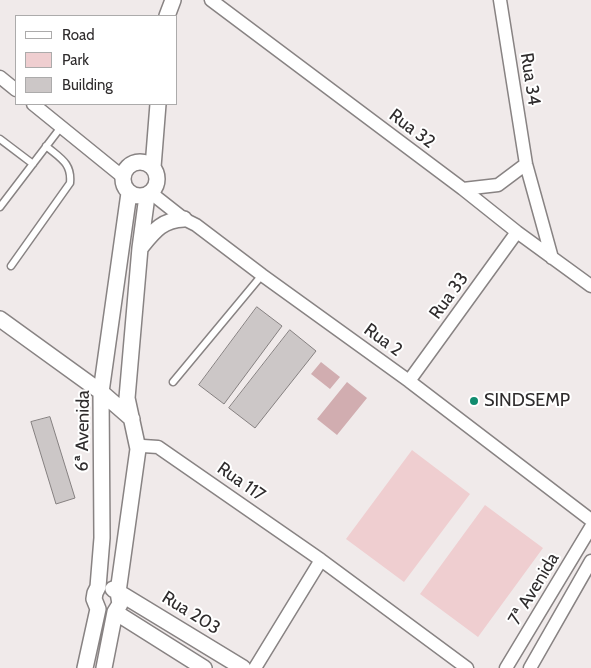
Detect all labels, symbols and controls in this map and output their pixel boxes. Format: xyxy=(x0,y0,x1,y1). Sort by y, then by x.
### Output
legend xyxy=(15,15,178,105)
text: Road xyxy=(62,26,95,44)
text: Park xyxy=(62,51,89,69)
street label: Rua 34 xyxy=(515,51,545,107)
text: Building xyxy=(62,76,113,94)
street label: Rua 32 xyxy=(385,105,439,153)
street label: Rua 33 xyxy=(425,269,473,323)
street label: Rua 2 xyxy=(360,319,406,361)
street label: 6ª Avenida xyxy=(71,390,95,472)
place label: SINDSEMP xyxy=(484,390,570,412)
marker: SINDSEMP xyxy=(468,395,480,407)
street label: Rua 117 xyxy=(213,458,269,506)
street label: 7ª Avenida xyxy=(504,549,564,629)
street label: Rua 203 xyxy=(158,587,224,639)

